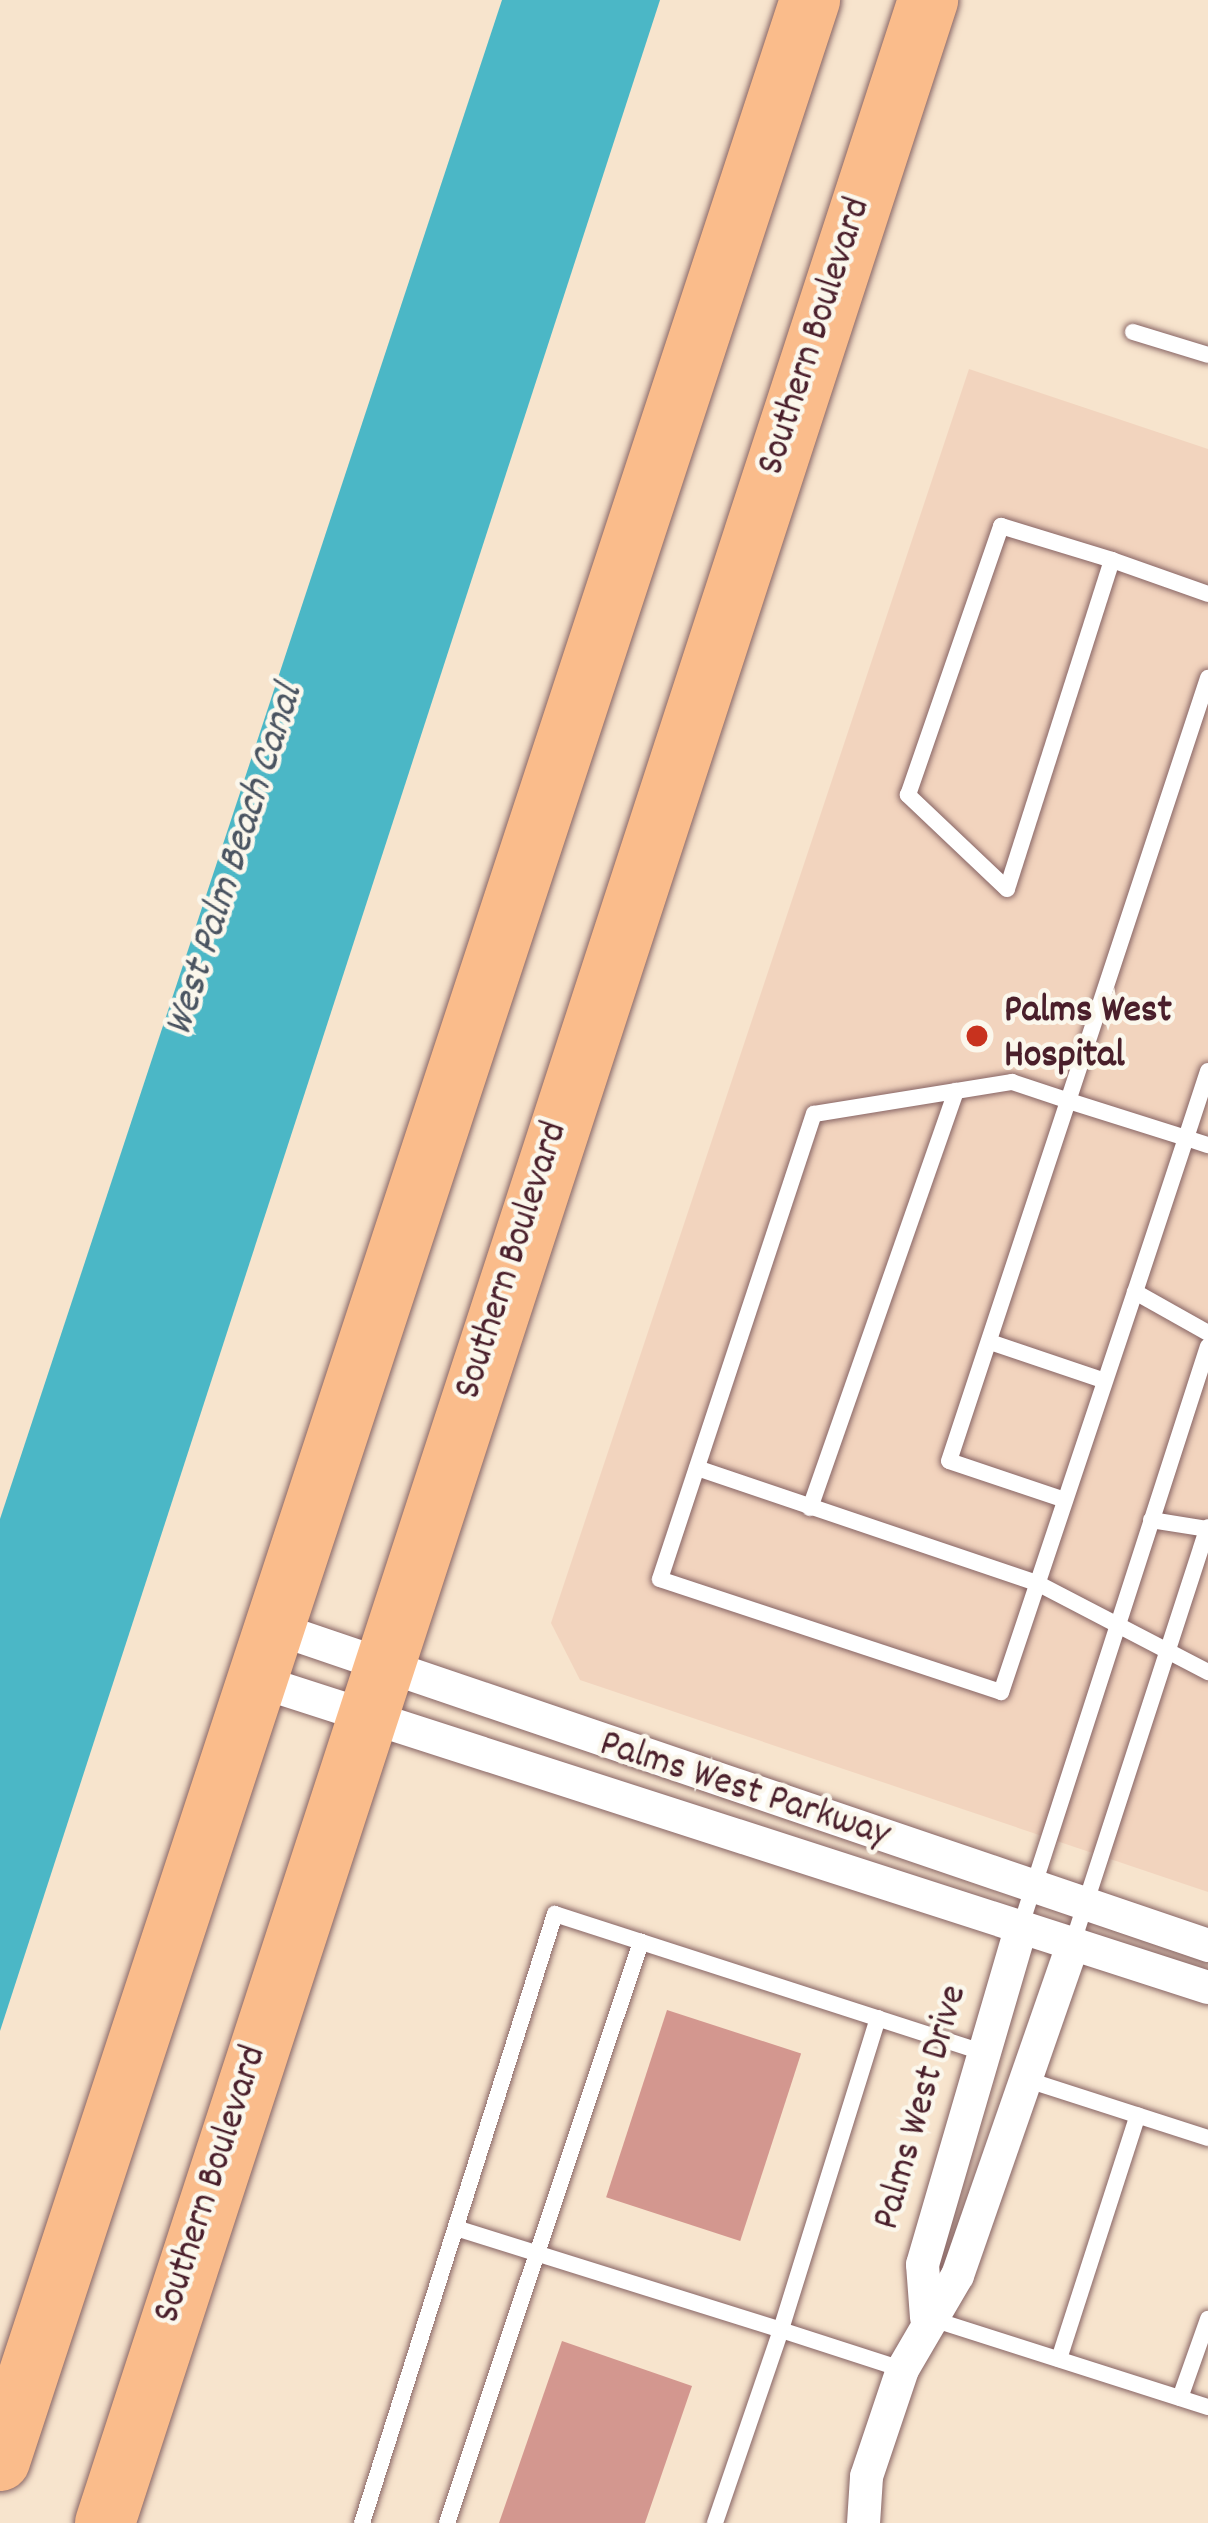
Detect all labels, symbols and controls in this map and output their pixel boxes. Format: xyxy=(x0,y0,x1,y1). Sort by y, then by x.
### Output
street label: Southern Boulevard xyxy=(750,193,884,481)
water label: West Palm Beach Canal xyxy=(155,679,317,1043)
place label: Palms West Hospital xyxy=(1004,991,1172,1082)
marker: Palms West Hospital xyxy=(961,1020,993,1052)
street label: Southern Boulevard xyxy=(447,1117,581,1405)
street label: Palms West Parkway xyxy=(593,1723,895,1861)
street label: Palms West Drive xyxy=(866,1980,980,2236)
street label: Southern Boulevard xyxy=(146,2041,280,2329)

